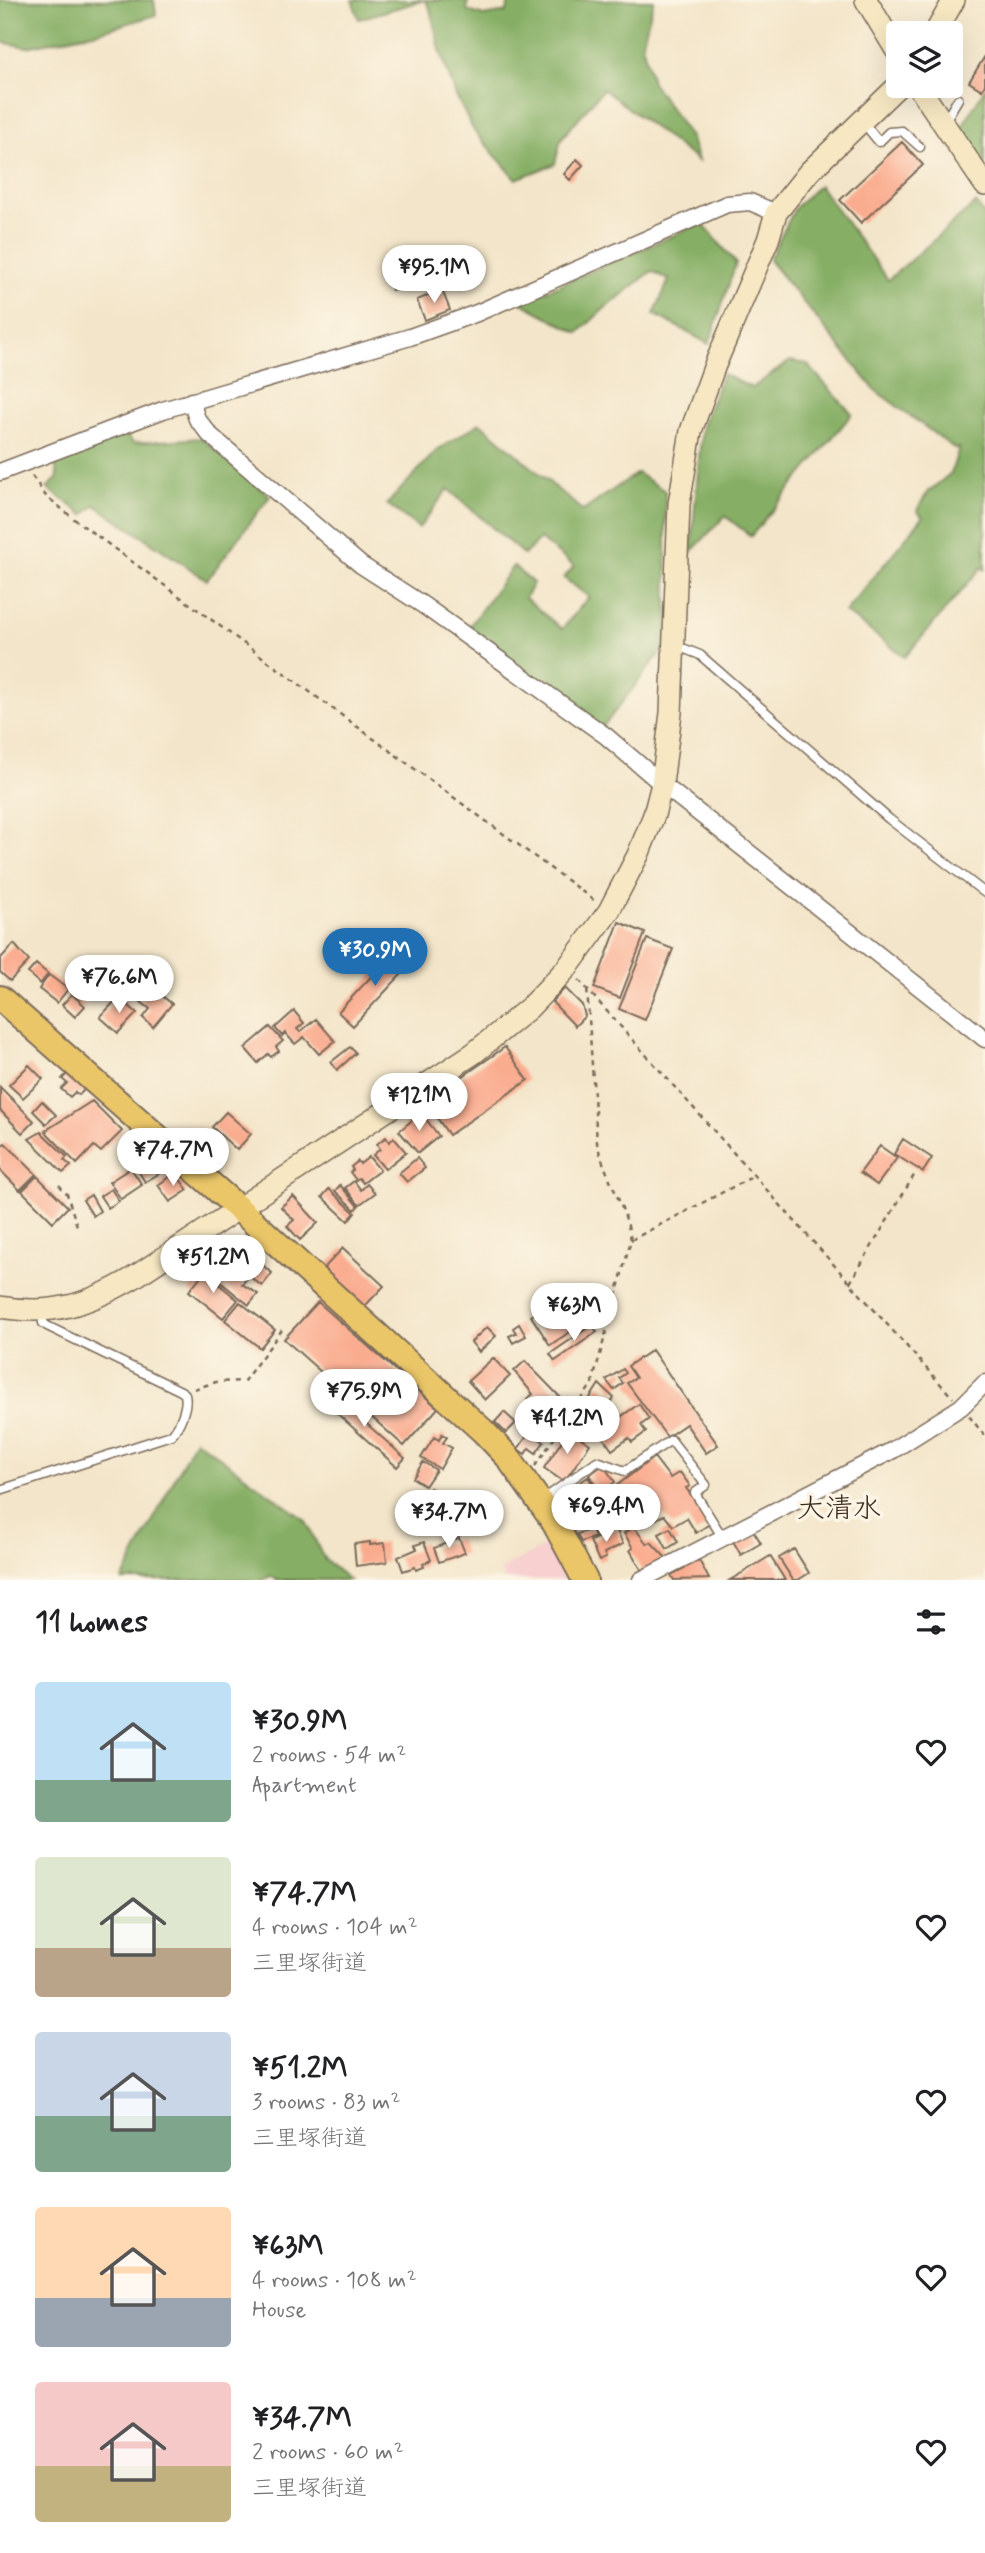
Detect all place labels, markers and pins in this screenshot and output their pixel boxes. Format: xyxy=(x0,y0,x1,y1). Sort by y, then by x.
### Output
pin: ¥95.1M xyxy=(377,246,491,305)
pin: ¥30.9M xyxy=(318,928,432,988)
pin: ¥76.6M xyxy=(62,956,176,1015)
pin: ¥121M xyxy=(370,1074,468,1133)
pin: ¥74.7M xyxy=(116,1128,230,1188)
pin: ¥51.2M xyxy=(156,1236,270,1295)
pin: ¥63M xyxy=(533,1284,615,1343)
pin: ¥75.9M xyxy=(307,1370,421,1429)
pin: ¥41.2M xyxy=(510,1396,624,1456)
pin: ¥69.4M xyxy=(549,1484,663,1544)
pin: ¥34.7M xyxy=(392,1490,506,1550)

